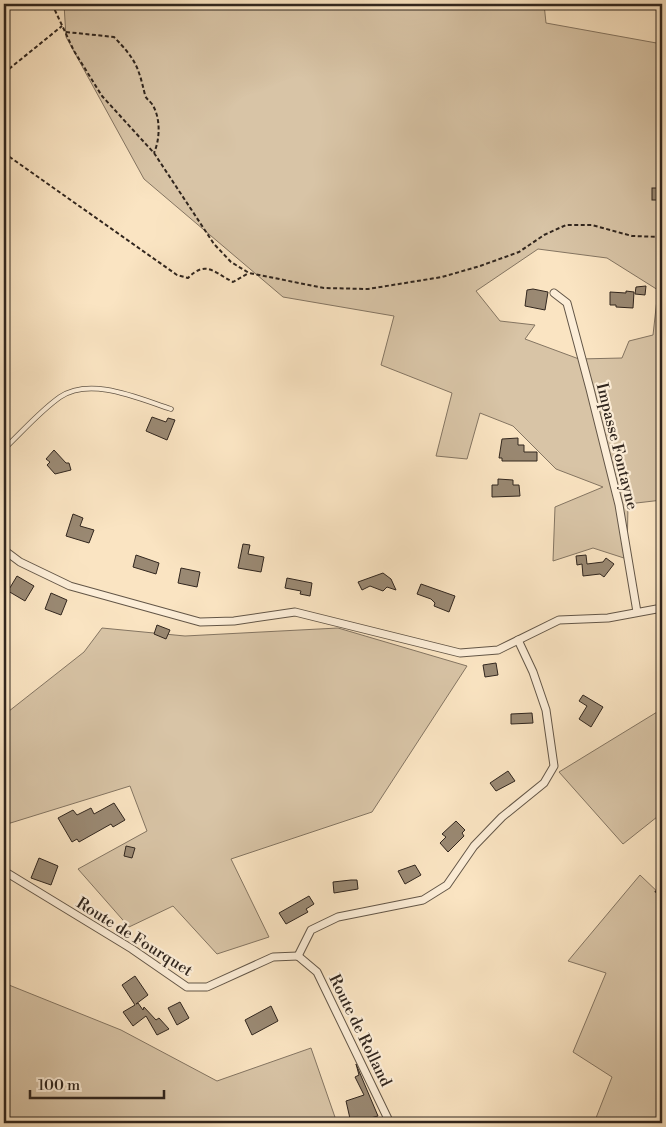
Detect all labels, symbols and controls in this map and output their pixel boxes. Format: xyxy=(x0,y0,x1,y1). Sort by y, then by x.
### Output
street label: Impasse Fontayne xyxy=(592,381,642,512)
street label: Route de Fourquet xyxy=(73,893,197,981)
street label: Route de Rolland xyxy=(324,971,396,1090)
scale bar xyxy=(30,1067,164,1099)
text: 100 m xyxy=(38,1076,80,1095)

